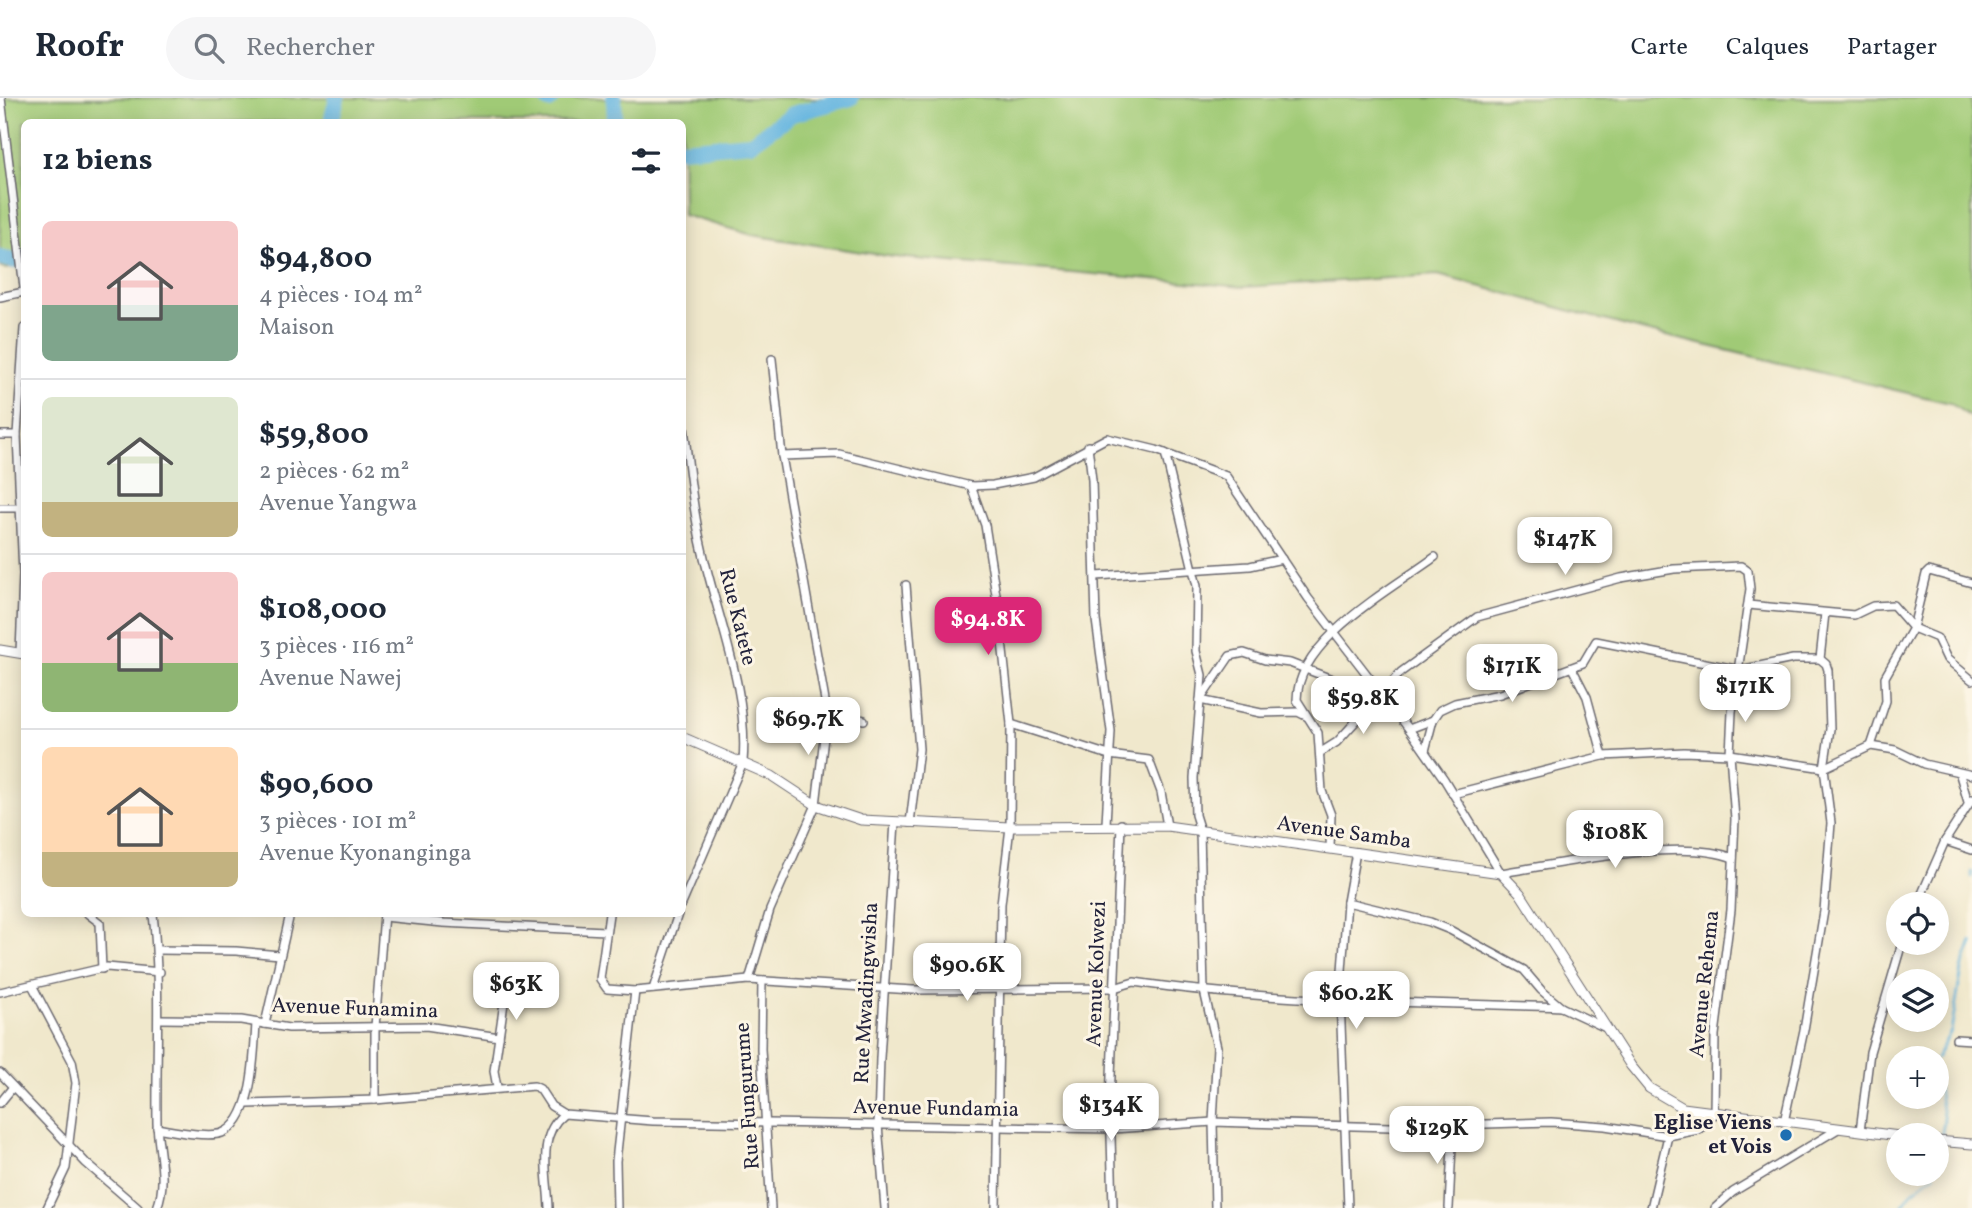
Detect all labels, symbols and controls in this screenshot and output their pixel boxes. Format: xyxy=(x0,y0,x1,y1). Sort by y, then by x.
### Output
search box xyxy=(166,17,656,80)
text: Roofr xyxy=(35,25,124,71)
icon: search xyxy=(190,29,228,67)
text: Rechercher xyxy=(246,30,375,66)
text: Carte xyxy=(1631,31,1688,65)
text: Calques xyxy=(1726,31,1809,65)
text: Partager xyxy=(1847,31,1937,65)
text: 12 biens xyxy=(42,140,153,182)
icon: filters xyxy=(627,142,665,180)
text: $94,800 xyxy=(259,238,372,280)
icon: home xyxy=(98,249,182,333)
text: 4 pièces · 104 m² xyxy=(259,280,422,312)
text: Maison xyxy=(259,312,335,344)
text: $59,800 xyxy=(259,414,369,456)
icon: home xyxy=(98,425,182,509)
text: 2 pièces · 62 m² xyxy=(259,456,409,488)
text: Avenue Yangwa xyxy=(259,488,417,520)
pin: $147K xyxy=(1516,518,1614,577)
text: $147K xyxy=(1533,524,1597,556)
street label: Rue Katete xyxy=(711,565,763,669)
text: $108,000 xyxy=(259,589,387,631)
pin: $94.8K xyxy=(931,598,1045,657)
icon: home xyxy=(98,600,182,684)
text: $94.8K xyxy=(951,604,1025,636)
text: 3 pièces · 116 m² xyxy=(259,631,414,663)
pin: $171K xyxy=(1463,644,1561,704)
text: $171K xyxy=(1483,651,1541,683)
text: Avenue Nawej xyxy=(259,663,402,695)
pin: $171K xyxy=(1696,664,1794,724)
text: $171K xyxy=(1716,671,1774,703)
pin: $59.8K xyxy=(1306,676,1420,736)
text: $59.8K xyxy=(1327,683,1399,715)
pin: $69.7K xyxy=(751,698,865,757)
text: $69.7K xyxy=(772,704,844,736)
text: $90,600 xyxy=(259,764,373,806)
icon: home xyxy=(98,775,182,859)
text: 3 pièces · 101 m² xyxy=(259,806,416,838)
street label: Avenue Samba xyxy=(1275,809,1413,857)
pin: $108K xyxy=(1566,810,1664,870)
text: $108K xyxy=(1582,817,1648,849)
text: Avenue Kyonanginga xyxy=(259,838,472,870)
map controls xyxy=(1886,892,1949,1186)
button: locate xyxy=(1886,892,1949,955)
street label: Avenue Kolwezi xyxy=(1080,900,1114,1048)
street label: Rue Mwadingwisha xyxy=(848,902,886,1084)
street label: Avenue Rehema xyxy=(1683,909,1727,1059)
pin: $90.6K xyxy=(910,944,1024,1003)
text: $90.6K xyxy=(929,950,1005,982)
pin: $63K xyxy=(475,962,557,1022)
text: $63K xyxy=(489,969,543,1001)
button: layers xyxy=(1886,969,1949,1032)
pin: $60.2K xyxy=(1299,972,1413,1031)
text: $60.2K xyxy=(1319,978,1393,1010)
street label: Avenue Funamina xyxy=(271,992,439,1026)
street label: Rue Fungurume xyxy=(728,1021,768,1171)
button: + xyxy=(1886,1046,1949,1109)
pin: $134K xyxy=(1062,1084,1160,1143)
text: $134K xyxy=(1079,1090,1143,1122)
street label: Avenue Fundamia xyxy=(853,1093,1019,1125)
pin: $129K xyxy=(1388,1107,1486,1166)
place label: Eglise Viens et Vois xyxy=(1654,1109,1772,1162)
text: $129K xyxy=(1405,1113,1469,1145)
button: − xyxy=(1886,1123,1949,1186)
marker: Eglise Viens et Vois xyxy=(1778,1127,1794,1143)

